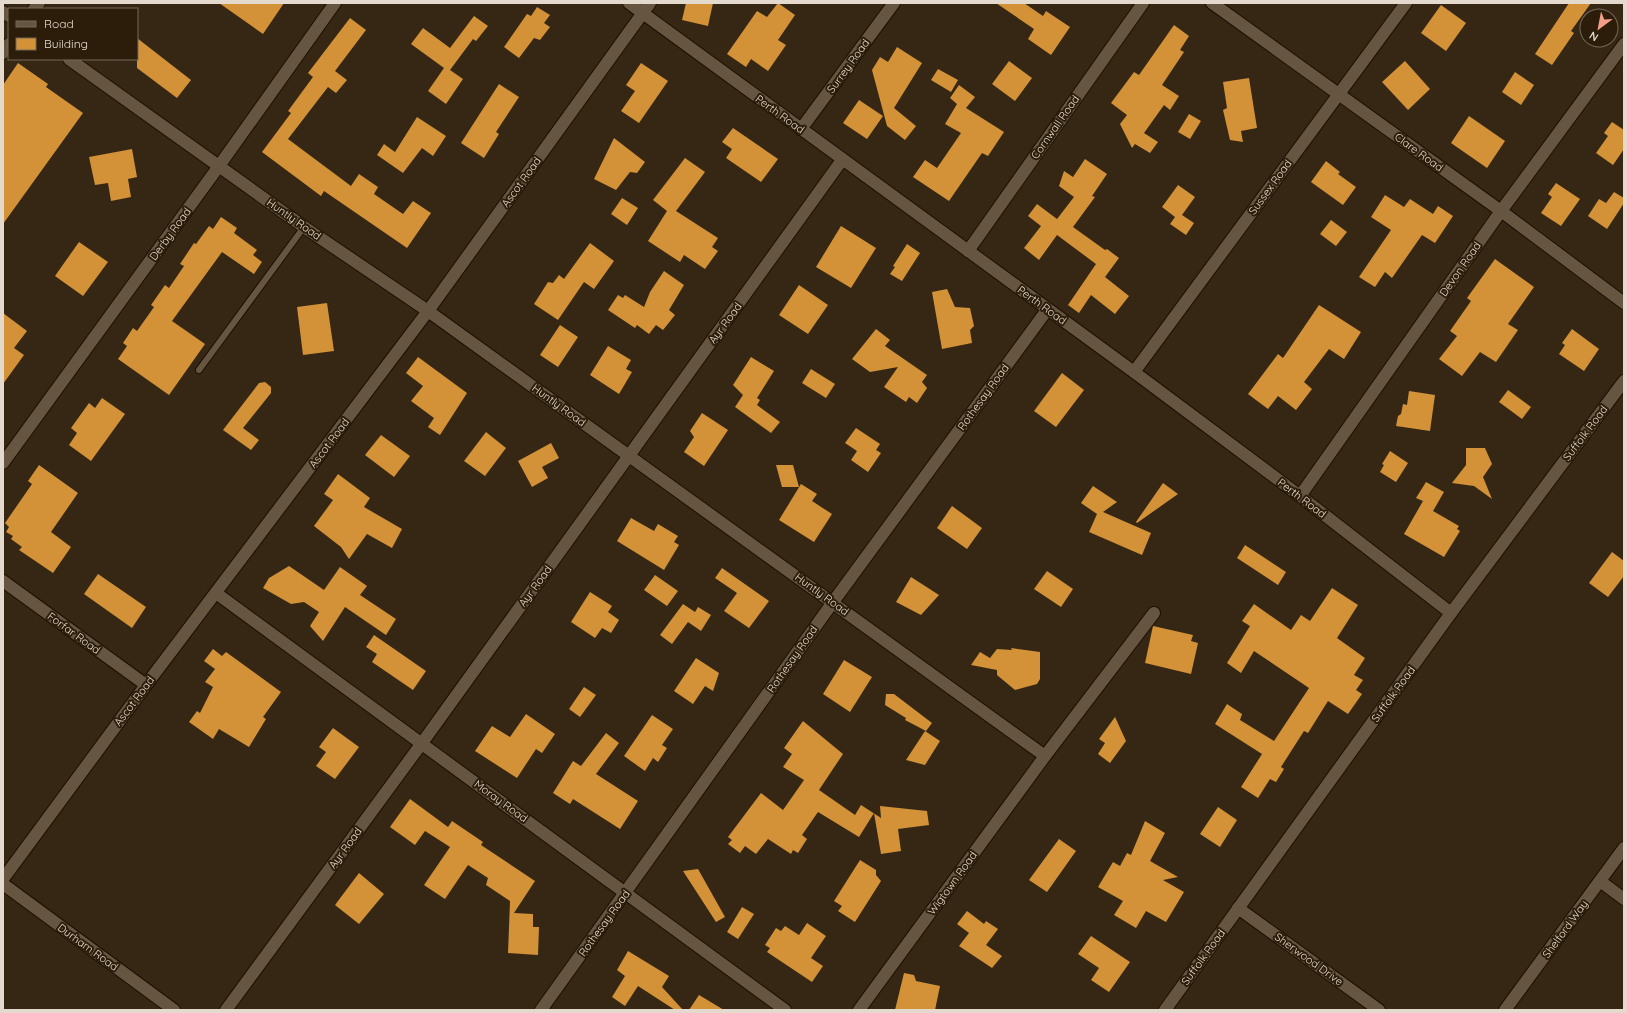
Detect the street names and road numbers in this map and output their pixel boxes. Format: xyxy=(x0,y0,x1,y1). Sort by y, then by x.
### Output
street label: Surrey Road xyxy=(824,36,872,96)
street label: Perth Road xyxy=(753,92,807,136)
street label: Cornwall Road xyxy=(1028,92,1082,162)
street label: Clare Road xyxy=(1392,130,1446,174)
street label: Ascot Road xyxy=(498,154,544,210)
street label: Sussex Road xyxy=(1245,157,1295,217)
street label: Huntly Road xyxy=(264,195,324,243)
street label: Derby Road xyxy=(146,205,194,263)
street label: Devon Road xyxy=(1436,239,1484,299)
street label: Perth Road xyxy=(1015,283,1069,327)
street label: Ayr Road xyxy=(705,300,745,346)
street label: Rothesay Road xyxy=(954,361,1012,433)
street label: Huntly Road xyxy=(529,381,589,429)
street label: Suffolk Road xyxy=(1560,403,1610,463)
street label: Ascot Road xyxy=(306,415,352,471)
street label: Perth Road xyxy=(1275,475,1329,521)
street label: Ayr Road xyxy=(515,563,555,609)
street label: Huntly Road xyxy=(792,570,852,618)
street label: Forfar Road xyxy=(45,609,103,657)
street label: Rothesay Road xyxy=(764,623,820,695)
street label: Suffolk Road xyxy=(1368,663,1418,725)
street label: Ascot Road xyxy=(111,673,157,729)
street label: Moray Road xyxy=(471,777,531,825)
street label: Ayr Road xyxy=(325,825,365,871)
street label: Wigtown Road xyxy=(924,849,980,917)
street label: Rothesay Road xyxy=(575,887,633,959)
street label: Shelford Way xyxy=(1539,897,1591,961)
street label: Durham Road xyxy=(55,920,121,974)
street label: Suffolk Road xyxy=(1178,926,1228,988)
street label: Sherwood Drive xyxy=(1272,929,1346,989)

